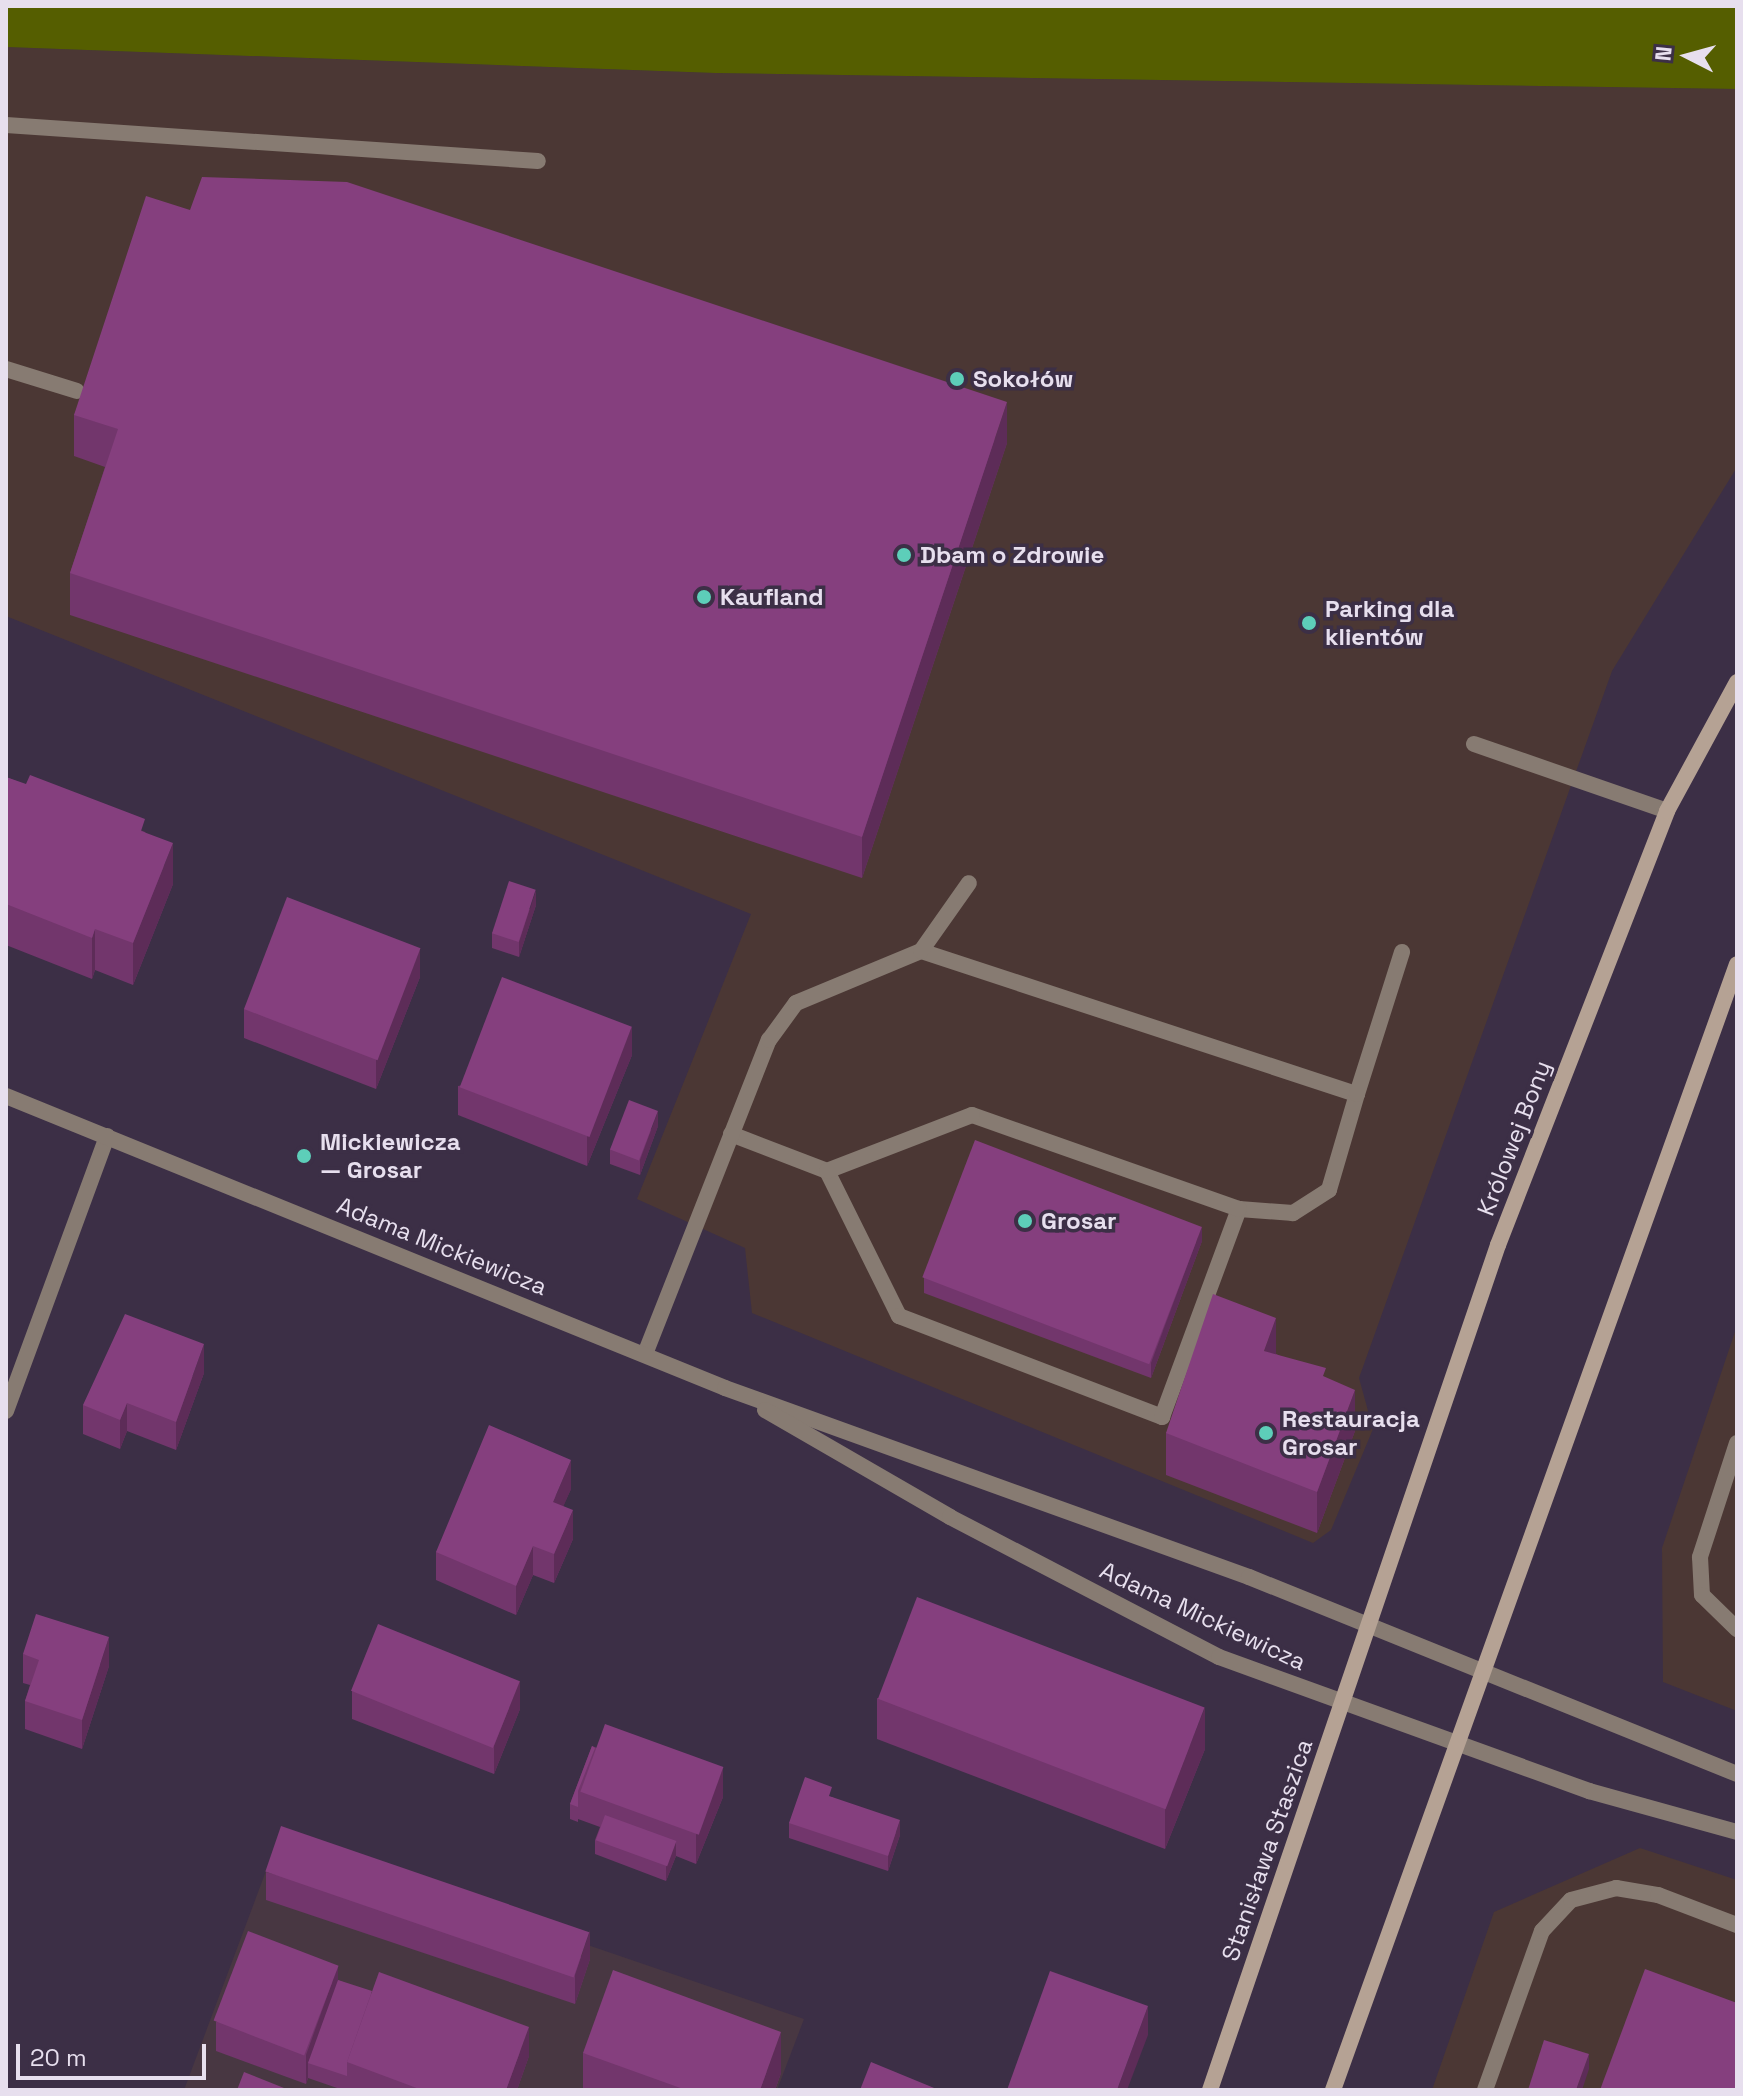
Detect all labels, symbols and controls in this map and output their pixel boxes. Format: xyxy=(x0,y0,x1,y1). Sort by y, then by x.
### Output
north arrow xyxy=(1647,16,1727,96)
text: N xyxy=(1648,45,1678,62)
place label: Sokołów xyxy=(973,365,1073,393)
marker: Sokołów xyxy=(948,370,966,388)
place label: Dbam o Zdrowie xyxy=(920,541,1104,569)
marker: Dbam o Zdrowie xyxy=(895,546,913,564)
place label: Kaufland xyxy=(720,583,823,611)
marker: Kaufland xyxy=(695,588,713,606)
place label: Parking dla klientów xyxy=(1325,595,1454,651)
marker: Parking dla klientów xyxy=(1300,614,1318,632)
street label: Królowej Bony xyxy=(1471,1056,1557,1220)
place label: Mickiewicza — Grosar xyxy=(320,1128,461,1184)
marker: Mickiewicza — Grosar xyxy=(295,1147,313,1165)
street label: Adama Mickiewicza xyxy=(333,1191,551,1301)
place label: Grosar xyxy=(1041,1207,1117,1235)
marker: Grosar xyxy=(1016,1212,1034,1230)
place label: Restauracja Grosar xyxy=(1282,1405,1420,1461)
marker: Restauracja Grosar xyxy=(1257,1424,1275,1442)
street label: Adama Mickiewicza xyxy=(1095,1556,1311,1676)
street label: Stanisława Staszica xyxy=(1216,1735,1318,1965)
scale bar xyxy=(20,2028,210,2078)
text: 20 m xyxy=(30,2042,87,2073)

